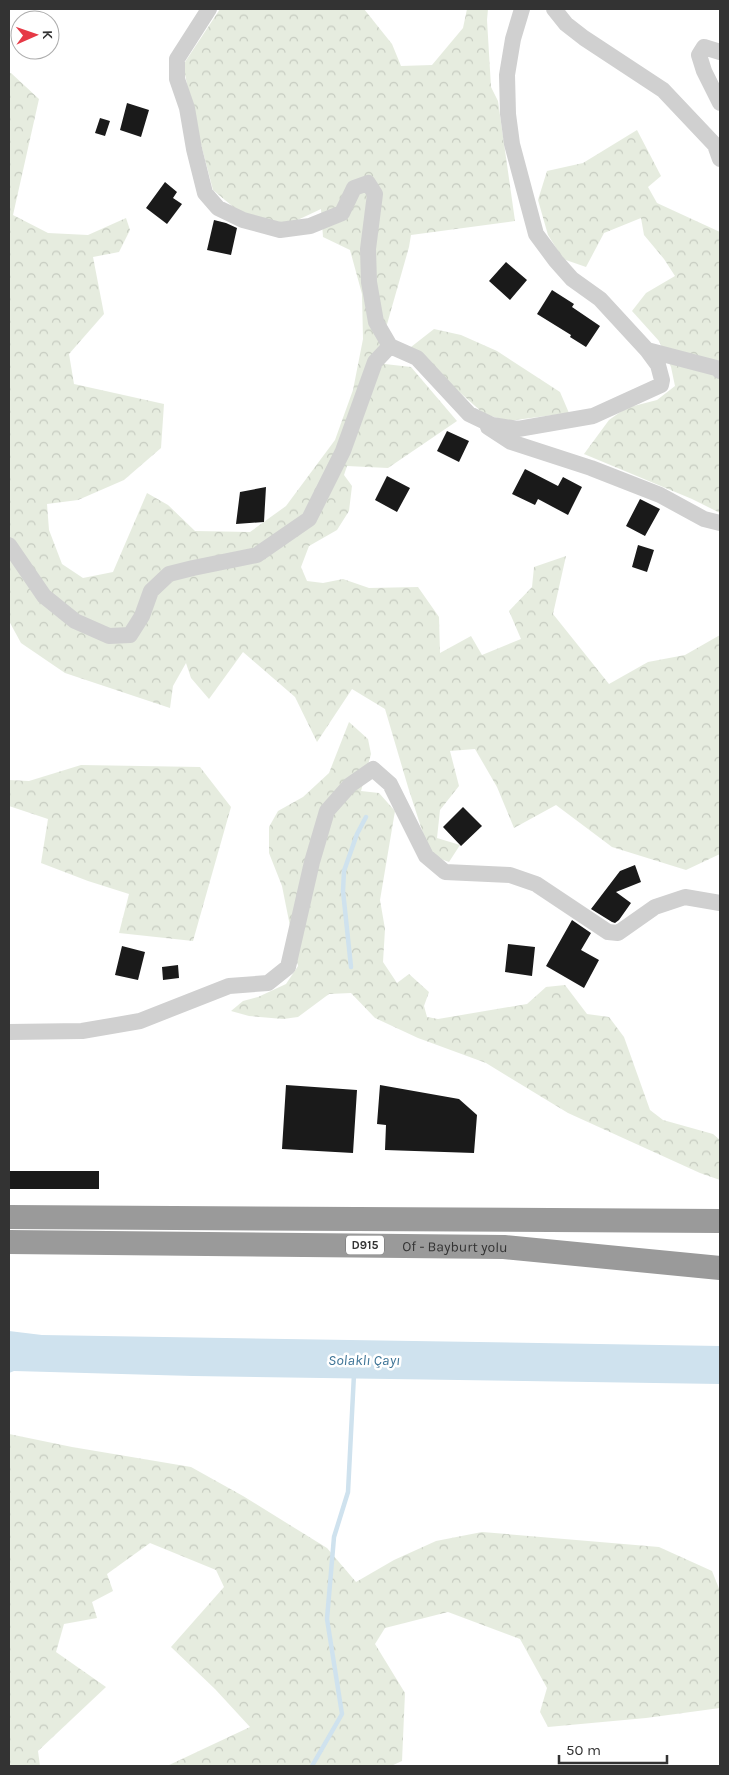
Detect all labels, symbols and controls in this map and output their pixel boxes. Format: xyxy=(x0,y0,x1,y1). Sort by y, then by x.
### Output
north arrow xyxy=(10,10,60,60)
text: K xyxy=(39,30,56,40)
road number: D915 xyxy=(346,1236,384,1254)
street label: Of - Bayburt yolu xyxy=(402,1238,508,1256)
water label: Solaklı Çayı xyxy=(328,1351,400,1369)
scale bar xyxy=(559,1732,666,1764)
text: 50 m xyxy=(566,1741,601,1759)

